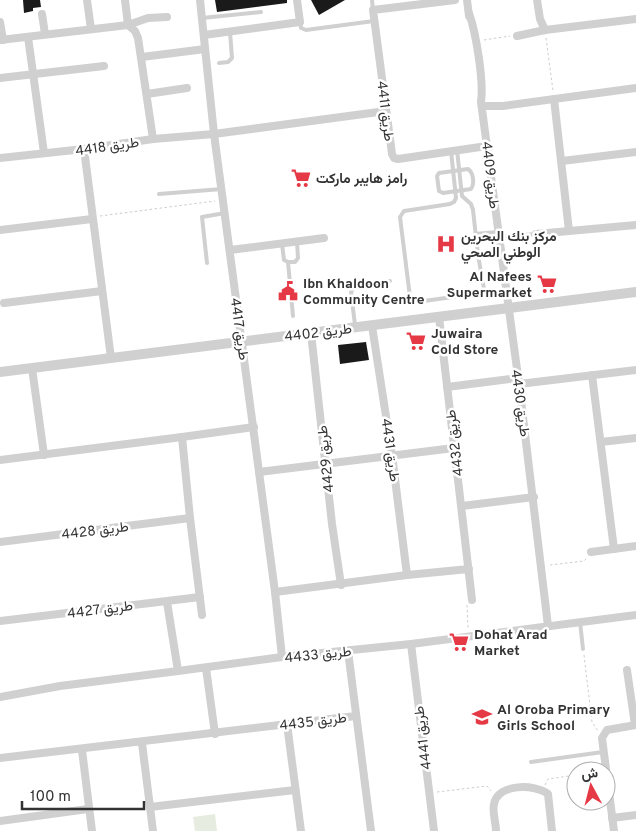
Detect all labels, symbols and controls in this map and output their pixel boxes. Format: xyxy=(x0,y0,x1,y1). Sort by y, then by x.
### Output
street label: طريق 4411 xyxy=(372,80,397,142)
street label: طريق 4418 xyxy=(74,135,140,160)
street label: طريق 4409 xyxy=(477,141,502,210)
supermarket icon: رامز هايبر ماركت xyxy=(290,167,312,189)
place label: رامز هايبر ماركت xyxy=(316,171,407,188)
place label: مركز بنك البحرين الوطني الصحي xyxy=(461,229,557,264)
hospital icon: مركز بنك البحرين الوطني الصحي xyxy=(435,233,457,255)
place label: Al Nafees Supermarket xyxy=(447,269,532,302)
supermarket icon: Al Nafees Supermarket xyxy=(536,273,558,295)
place label: Ibn Khaldoon Community Centre xyxy=(303,276,425,309)
public building icon: Ibn Khaldoon Community Centre xyxy=(277,280,299,302)
street label: طريق 4417 xyxy=(226,297,251,362)
street label: طريق 4402 xyxy=(283,321,353,346)
place label: Juwaira Cold Store xyxy=(431,326,499,359)
supermarket icon: Juwaira Cold Store xyxy=(405,330,427,352)
street label: طريق 4430 xyxy=(506,369,533,438)
street label: طريق 4432 xyxy=(443,408,468,477)
street label: طريق 4431 xyxy=(377,417,402,483)
street label: طريق 4429 xyxy=(315,424,338,493)
street label: طريق 4428 xyxy=(61,519,130,544)
street label: طريق 4427 xyxy=(66,598,134,623)
place label: Dohat Arad Market xyxy=(474,627,548,660)
supermarket icon: Dohat Arad Market xyxy=(448,631,470,653)
street label: طريق 4433 xyxy=(284,644,352,667)
place label: Al Oroba Primary Girls School xyxy=(497,702,610,735)
street label: طريق 4441 xyxy=(411,705,436,771)
school or university icon: Al Oroba Primary Girls School xyxy=(471,706,493,728)
street label: طريق 4435 xyxy=(279,710,348,735)
north arrow xyxy=(566,761,616,811)
text: ش xyxy=(580,765,599,784)
scale bar xyxy=(22,778,145,810)
text: 100 m xyxy=(30,788,71,807)

